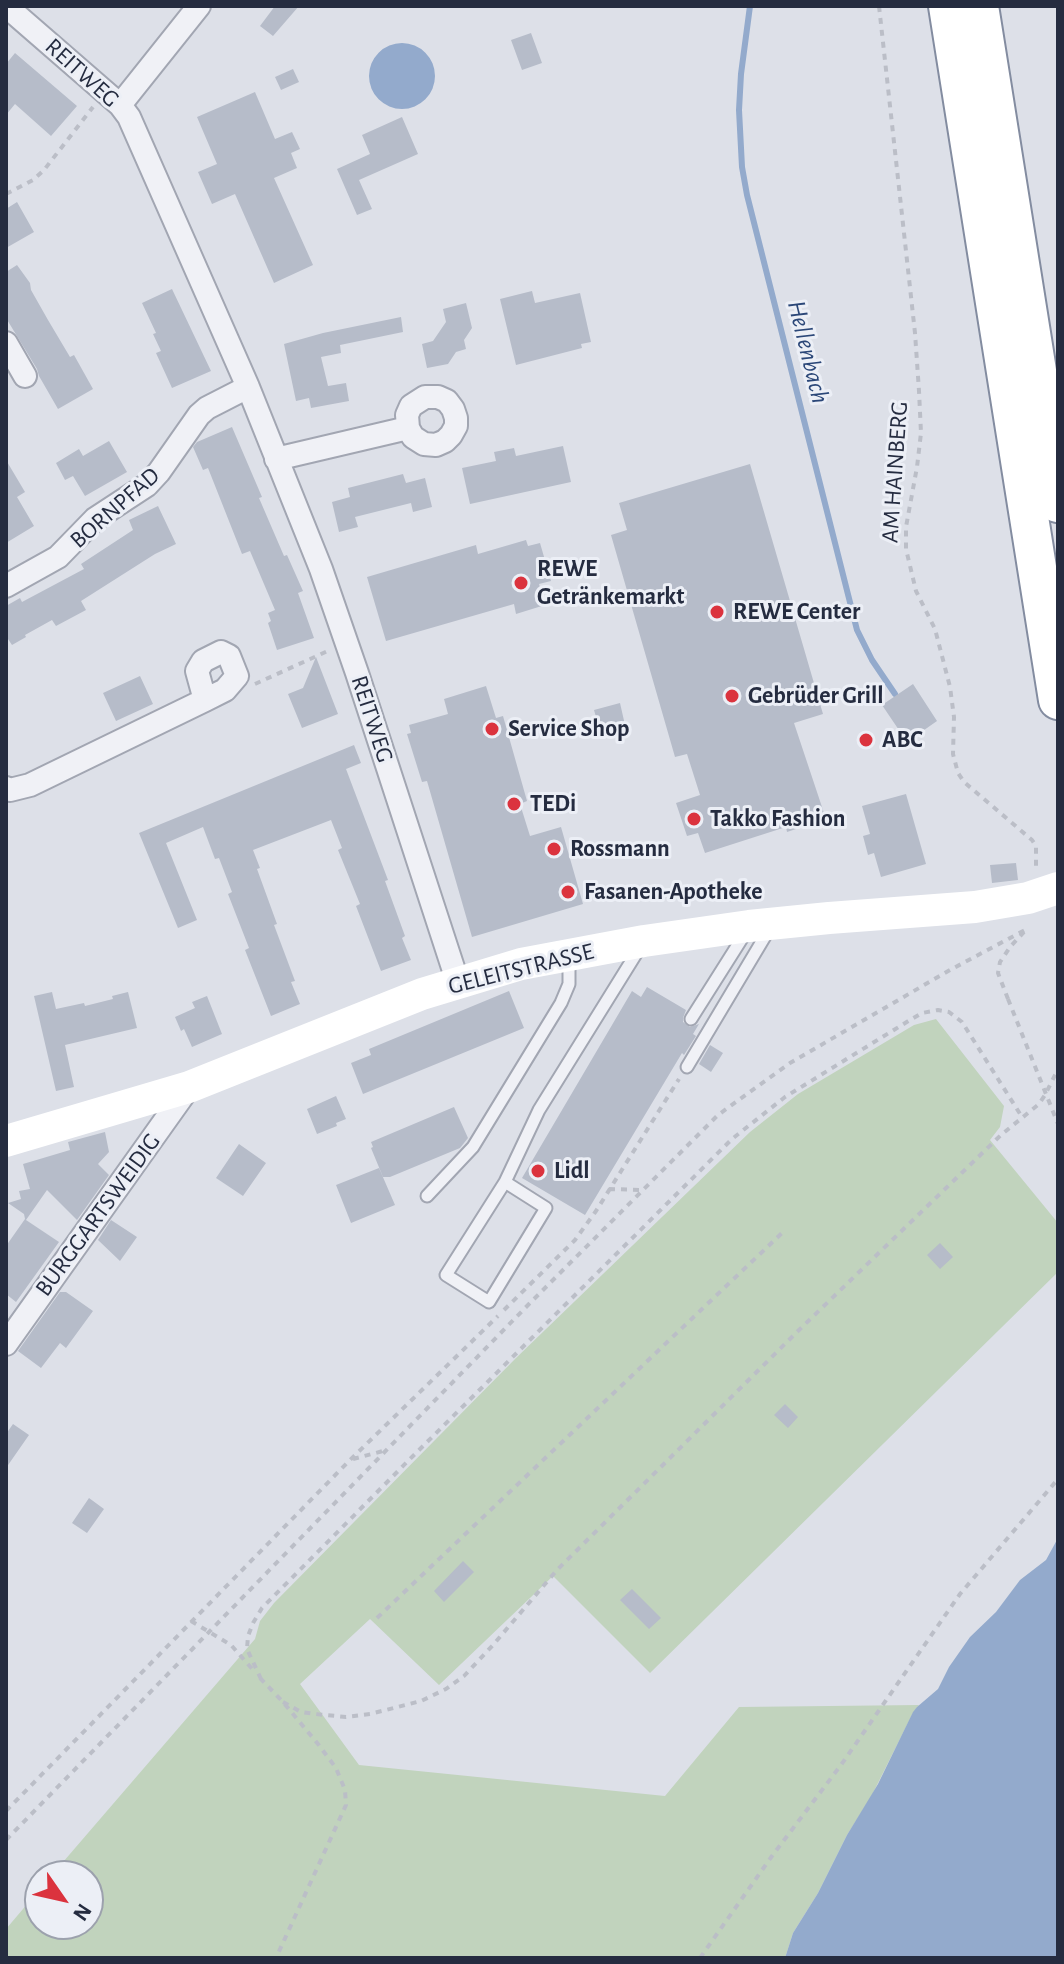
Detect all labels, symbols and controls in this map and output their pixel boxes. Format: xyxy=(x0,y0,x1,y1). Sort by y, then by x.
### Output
street label: REITWEG xyxy=(39,32,125,114)
water label: Hellenbach xyxy=(780,297,836,407)
street label: AM HAINBERG xyxy=(876,400,914,544)
street label: BORNPFAD xyxy=(64,461,166,555)
place label: REWE Getränkemarkt xyxy=(537,555,684,611)
marker: REWE Getränkemarkt xyxy=(512,574,530,592)
place label: REWE Center xyxy=(733,598,860,626)
marker: REWE Center xyxy=(708,603,726,621)
street label: REITWEG xyxy=(344,672,400,766)
place label: Gebrüder Grill xyxy=(748,682,884,710)
marker: Gebrüder Grill xyxy=(723,687,741,705)
place label: Service Shop xyxy=(508,715,629,743)
marker: Service Shop xyxy=(483,720,501,738)
place label: ABC xyxy=(882,726,923,754)
marker: ABC xyxy=(857,731,875,749)
place label: TEDi xyxy=(530,790,576,818)
marker: TEDi xyxy=(505,795,523,813)
place label: Takko Fashion xyxy=(710,805,846,833)
marker: Takko Fashion xyxy=(685,810,703,828)
place label: Rossmann xyxy=(570,835,670,863)
marker: Rossmann xyxy=(545,840,563,858)
place label: Fasanen-Apotheke xyxy=(584,878,763,906)
marker: Fasanen-Apotheke xyxy=(559,883,577,901)
street label: GELEITSTRASSE xyxy=(445,937,597,1001)
street label: BURGGARTSWEIDIG xyxy=(29,1128,167,1302)
place label: Lidl xyxy=(554,1157,590,1185)
marker: Lidl xyxy=(529,1162,547,1180)
north arrow xyxy=(24,1860,104,1940)
text: N xyxy=(69,1900,96,1925)

